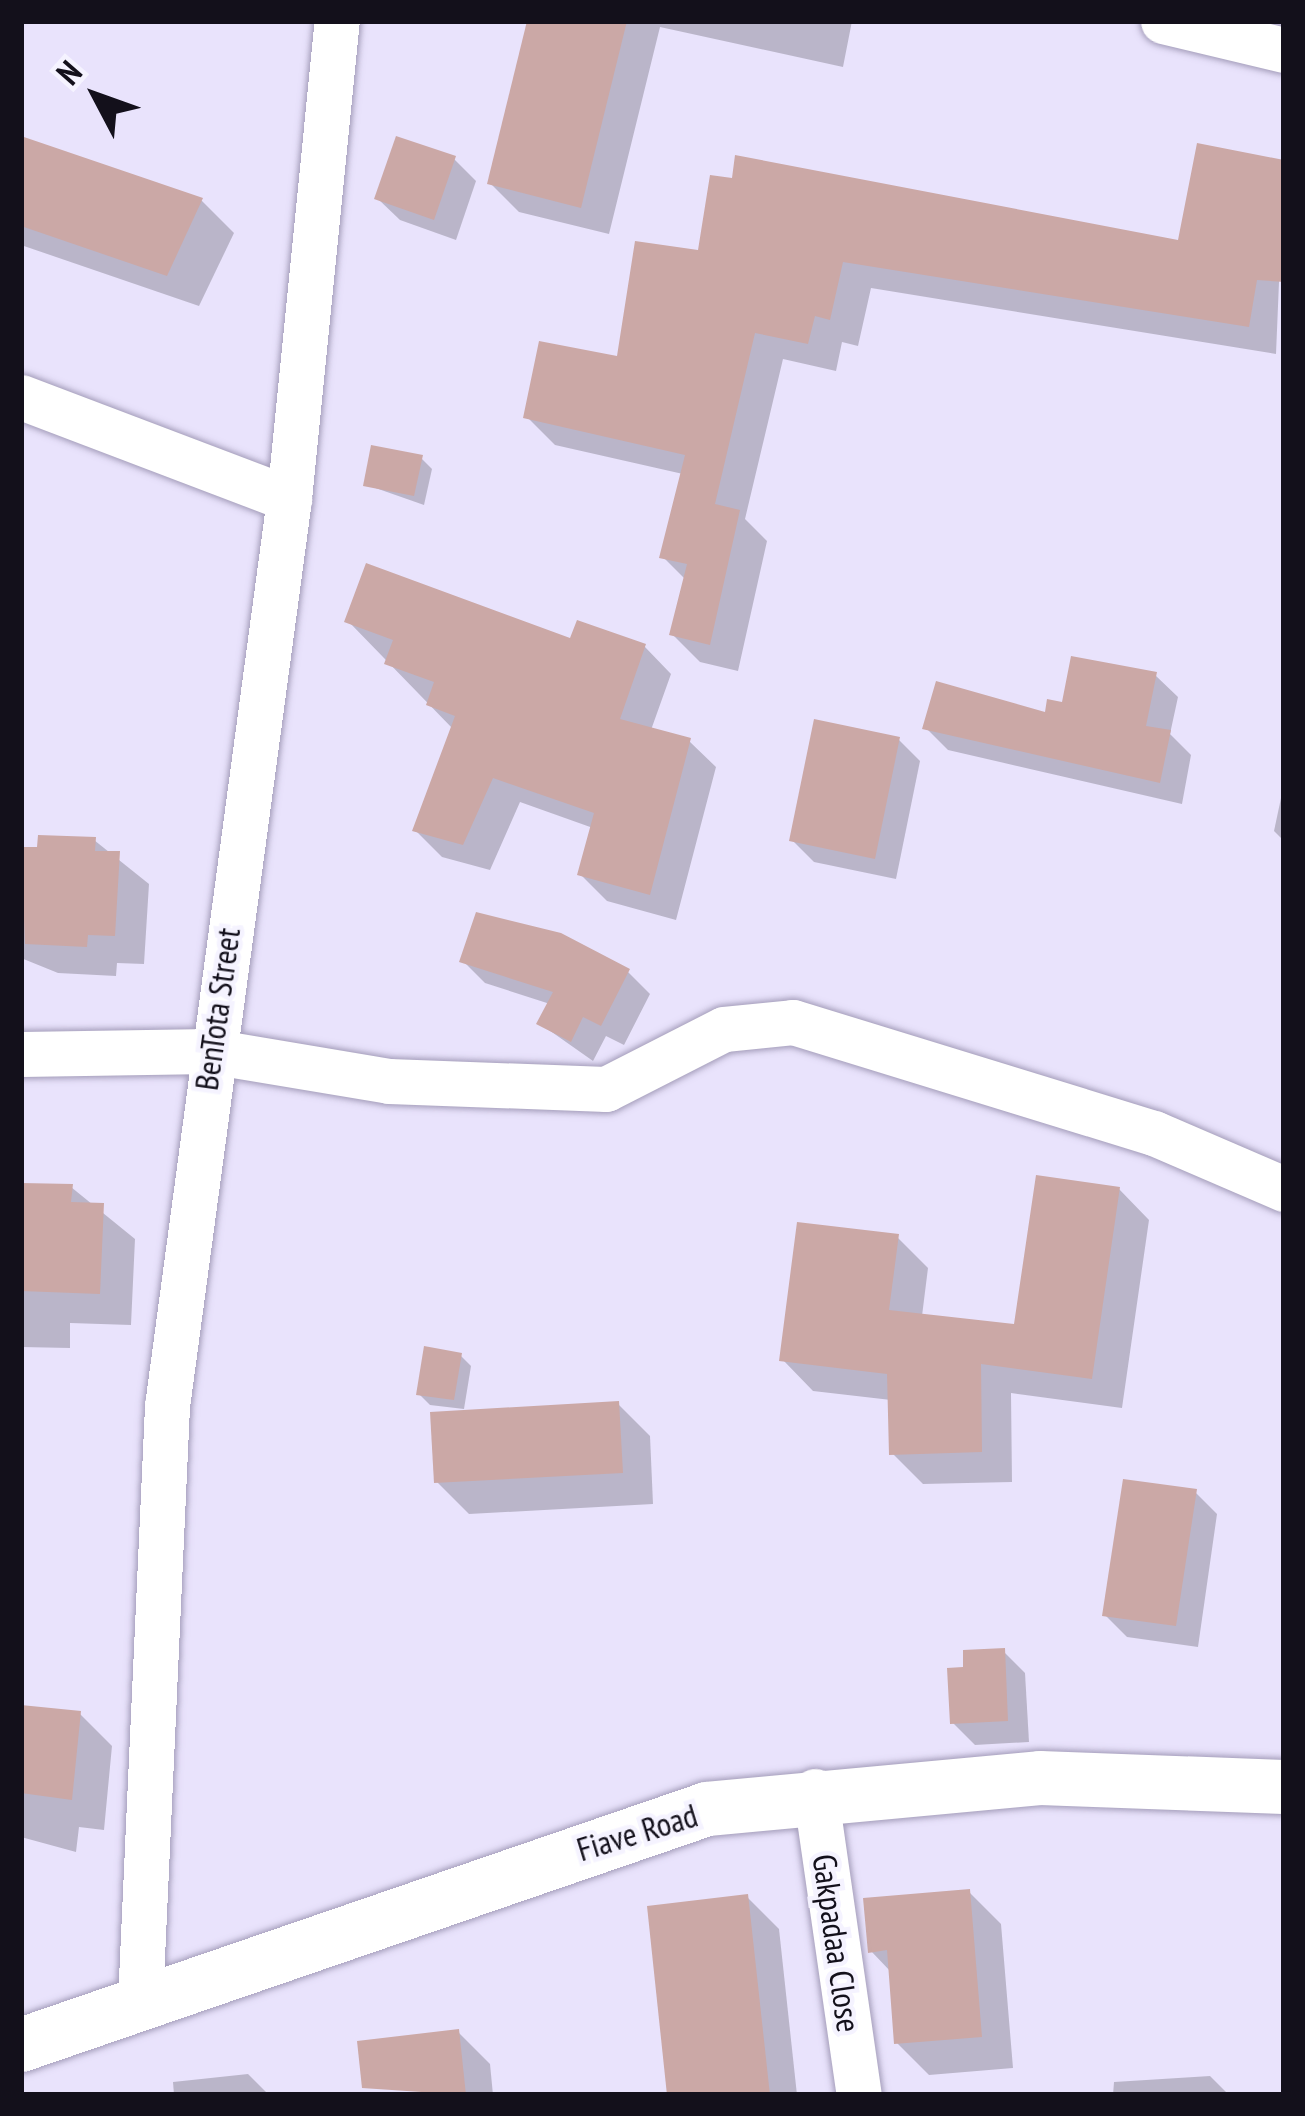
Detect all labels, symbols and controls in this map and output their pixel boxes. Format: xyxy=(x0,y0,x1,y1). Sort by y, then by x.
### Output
north arrow xyxy=(36,36,156,156)
text: N xyxy=(46,51,91,93)
street label: BenTota Street xyxy=(186,925,248,1093)
street label: Fiave Road xyxy=(572,1795,702,1869)
street label: Gakpadaa Close xyxy=(805,1851,869,2035)

